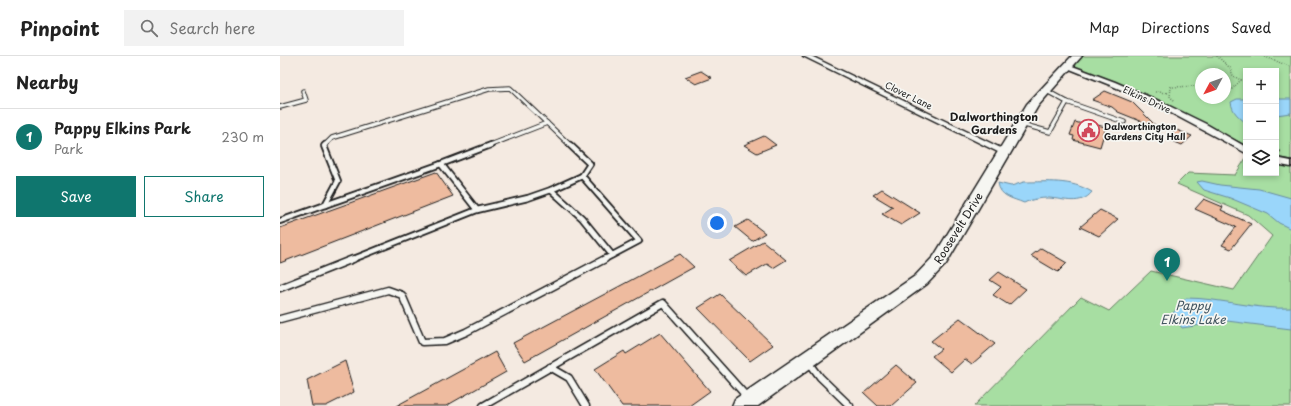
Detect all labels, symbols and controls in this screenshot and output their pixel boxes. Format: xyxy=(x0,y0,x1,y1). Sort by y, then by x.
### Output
search box xyxy=(124,10,404,46)
text: Pinpoint xyxy=(20,14,100,42)
text: Search here xyxy=(170,16,255,39)
icon: search xyxy=(138,17,160,39)
text: Map xyxy=(1089,17,1119,38)
text: Directions xyxy=(1141,17,1209,38)
text: Saved xyxy=(1231,17,1271,38)
north arrow xyxy=(1195,68,1231,104)
map controls xyxy=(1243,68,1279,176)
button: + xyxy=(1243,68,1279,104)
text: Nearby xyxy=(16,69,78,95)
street label: Clover Lane xyxy=(883,77,935,113)
street label: Elkins Drive xyxy=(1121,82,1173,116)
button: − xyxy=(1243,104,1279,140)
district label: Dalworthington Gardens xyxy=(950,108,1038,138)
text: Pappy Elkins Park xyxy=(54,116,191,139)
public building icon: Dalworthington Gardens City Hall xyxy=(1075,118,1101,144)
place label: Dalworthington Gardens City Hall xyxy=(1104,119,1186,143)
text: 1 xyxy=(26,127,32,146)
text: 230 m xyxy=(222,127,264,146)
text: Park xyxy=(54,139,83,158)
button: layers xyxy=(1243,140,1279,176)
button: Save xyxy=(16,176,136,217)
button: Share xyxy=(144,176,264,217)
street label: Roosevelt Drive xyxy=(929,189,987,267)
your location xyxy=(707,213,727,233)
pin: 1 xyxy=(1154,248,1180,281)
water label: Pappy Elkins Lake xyxy=(1160,296,1226,328)

